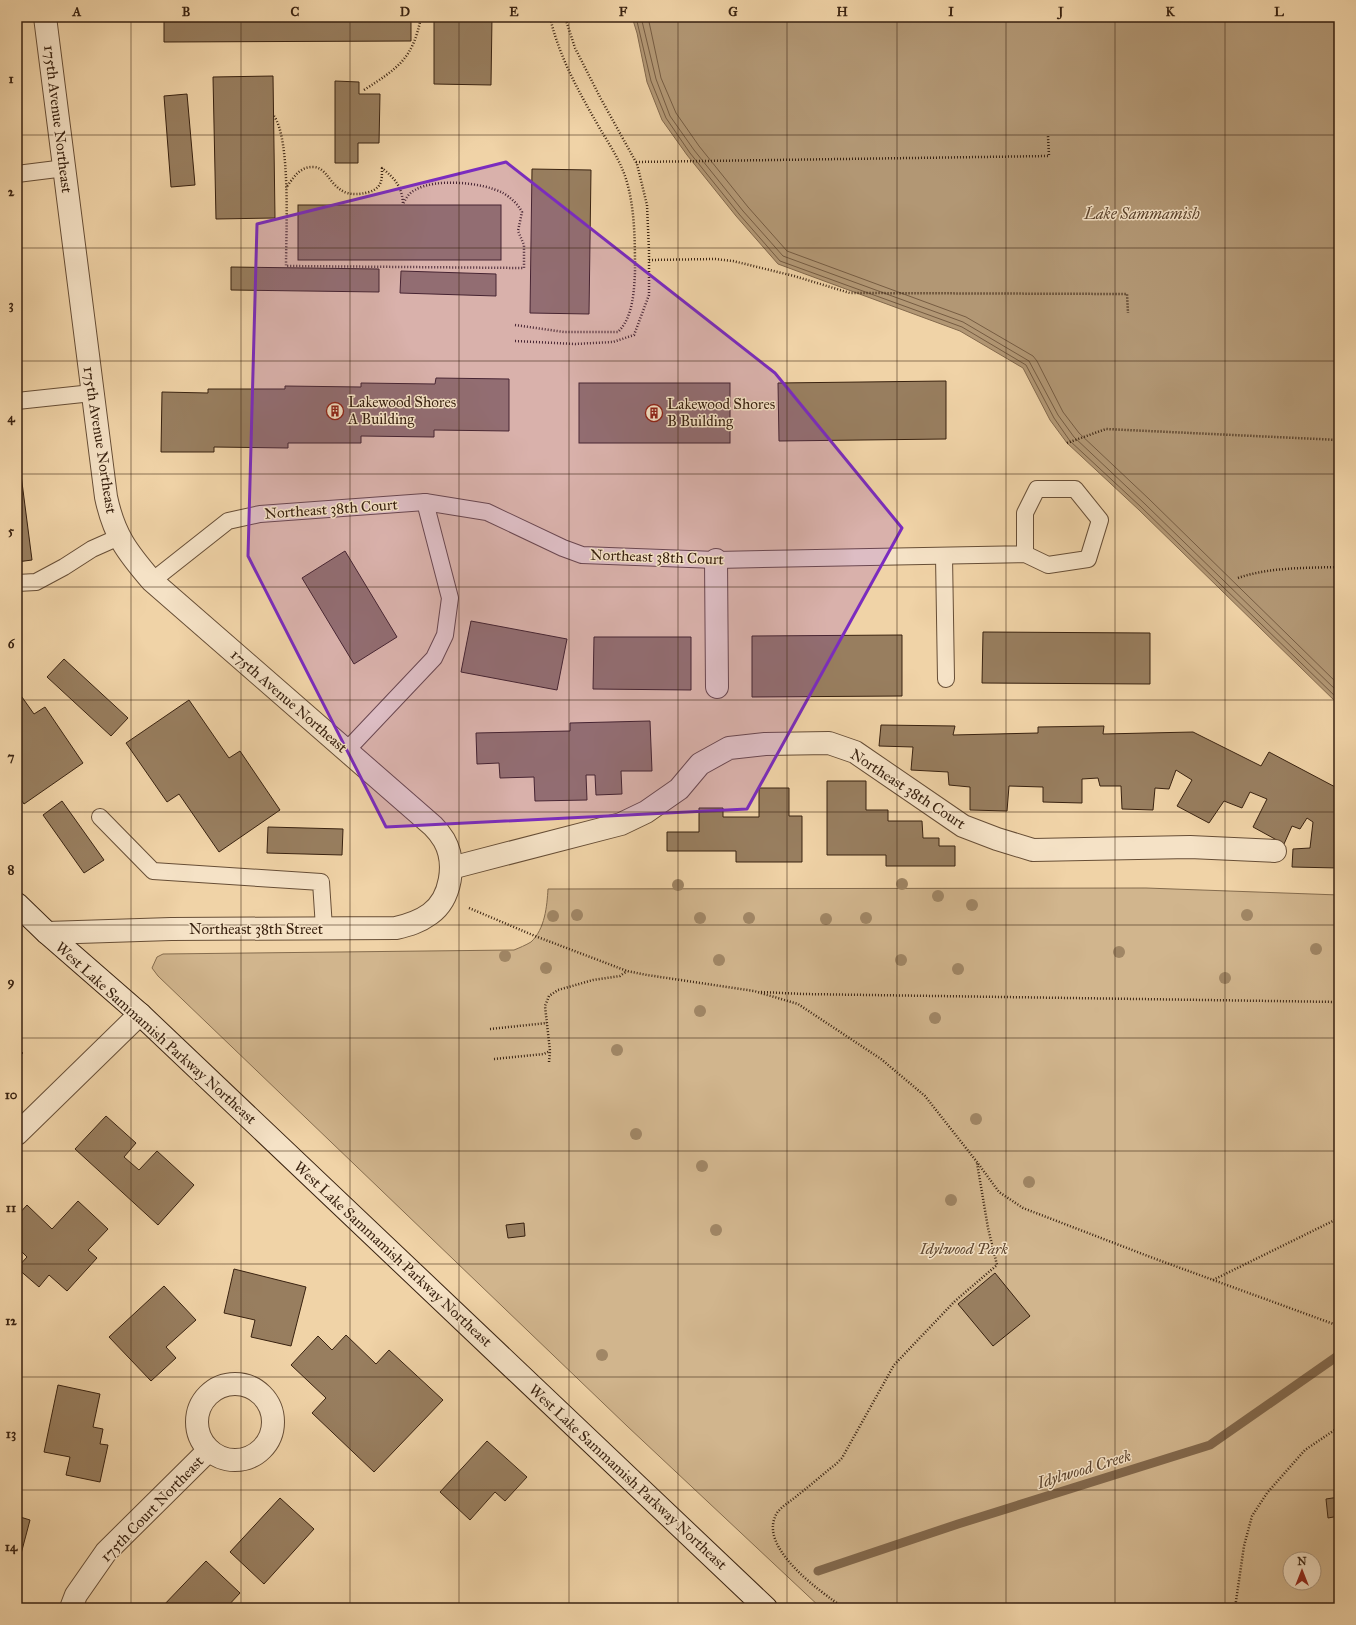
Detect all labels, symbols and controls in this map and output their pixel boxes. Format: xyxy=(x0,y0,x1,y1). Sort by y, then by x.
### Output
text: A xyxy=(72,4,82,20)
text: B xyxy=(182,4,191,20)
text: C xyxy=(291,4,300,20)
text: D xyxy=(400,4,410,20)
text: E xyxy=(509,4,519,20)
text: F xyxy=(619,4,628,20)
text: G xyxy=(728,4,738,20)
text: H xyxy=(836,4,848,20)
text: I xyxy=(948,4,954,20)
text: J xyxy=(1056,4,1064,20)
text: K xyxy=(1165,4,1175,20)
text: L xyxy=(1274,4,1284,20)
street label: 175th Avenue Northeast xyxy=(40,44,76,195)
text: 1 xyxy=(8,71,14,87)
text: 2 xyxy=(8,184,15,200)
water label: Lake Sammamish xyxy=(1083,204,1200,223)
text: 3 xyxy=(8,297,14,313)
street label: 175th Avenue Northeast xyxy=(79,365,121,516)
place label: Lakewood Shores A Building xyxy=(347,393,456,428)
place label: Lakewood Shores B Building xyxy=(667,395,775,430)
building icon: Lakewood Shores A Building xyxy=(325,401,345,421)
building icon: Lakewood Shores B Building xyxy=(644,403,664,423)
text: 4 xyxy=(7,410,15,426)
street label: Northeast 38th Court xyxy=(264,495,399,523)
text: 5 xyxy=(8,523,15,539)
street label: Northeast 38th Court xyxy=(590,546,725,568)
text: 6 xyxy=(8,636,16,652)
street label: 175th Avenue Northeast xyxy=(227,645,352,757)
street label: Northeast 38th Court xyxy=(847,745,969,833)
text: 7 xyxy=(8,749,15,765)
text: 8 xyxy=(8,862,15,878)
street label: Northeast 38th Street xyxy=(189,920,324,938)
street label: West Lake Sammamish Parkway Northeast xyxy=(52,938,261,1128)
text: 9 xyxy=(8,974,15,990)
text: 10 xyxy=(5,1087,18,1103)
street label: West Lake Sammamish Parkway Northeast xyxy=(290,1157,496,1351)
text: 11 xyxy=(6,1200,16,1216)
park label: Idylwood Park xyxy=(919,1240,1008,1258)
text: 12 xyxy=(5,1313,17,1329)
street label: West Lake Sammamish Parkway Northeast xyxy=(525,1380,731,1574)
text: 13 xyxy=(6,1426,16,1442)
water label: Idylwood Creek xyxy=(1034,1446,1133,1493)
street label: 175th Court Northeast xyxy=(97,1452,208,1566)
text: 14 xyxy=(5,1539,18,1555)
north arrow xyxy=(1282,1551,1322,1591)
text: N xyxy=(1297,1555,1307,1568)

